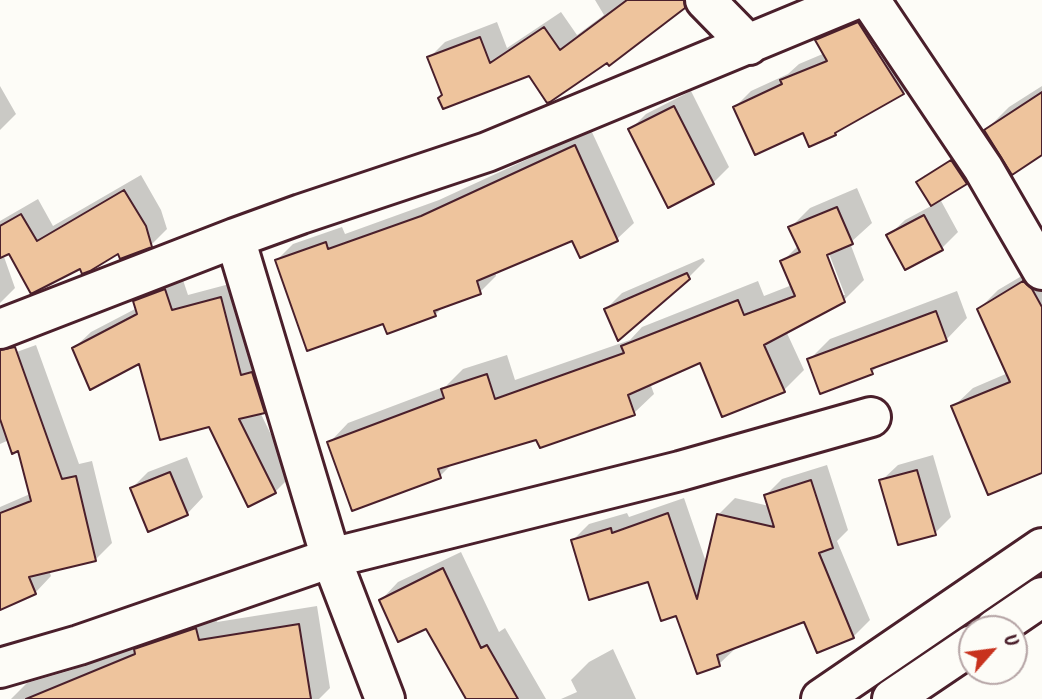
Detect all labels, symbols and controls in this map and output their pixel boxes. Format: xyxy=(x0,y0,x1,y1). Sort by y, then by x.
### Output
north arrow xyxy=(958,615,1028,685)
text: U xyxy=(994,629,1026,653)

